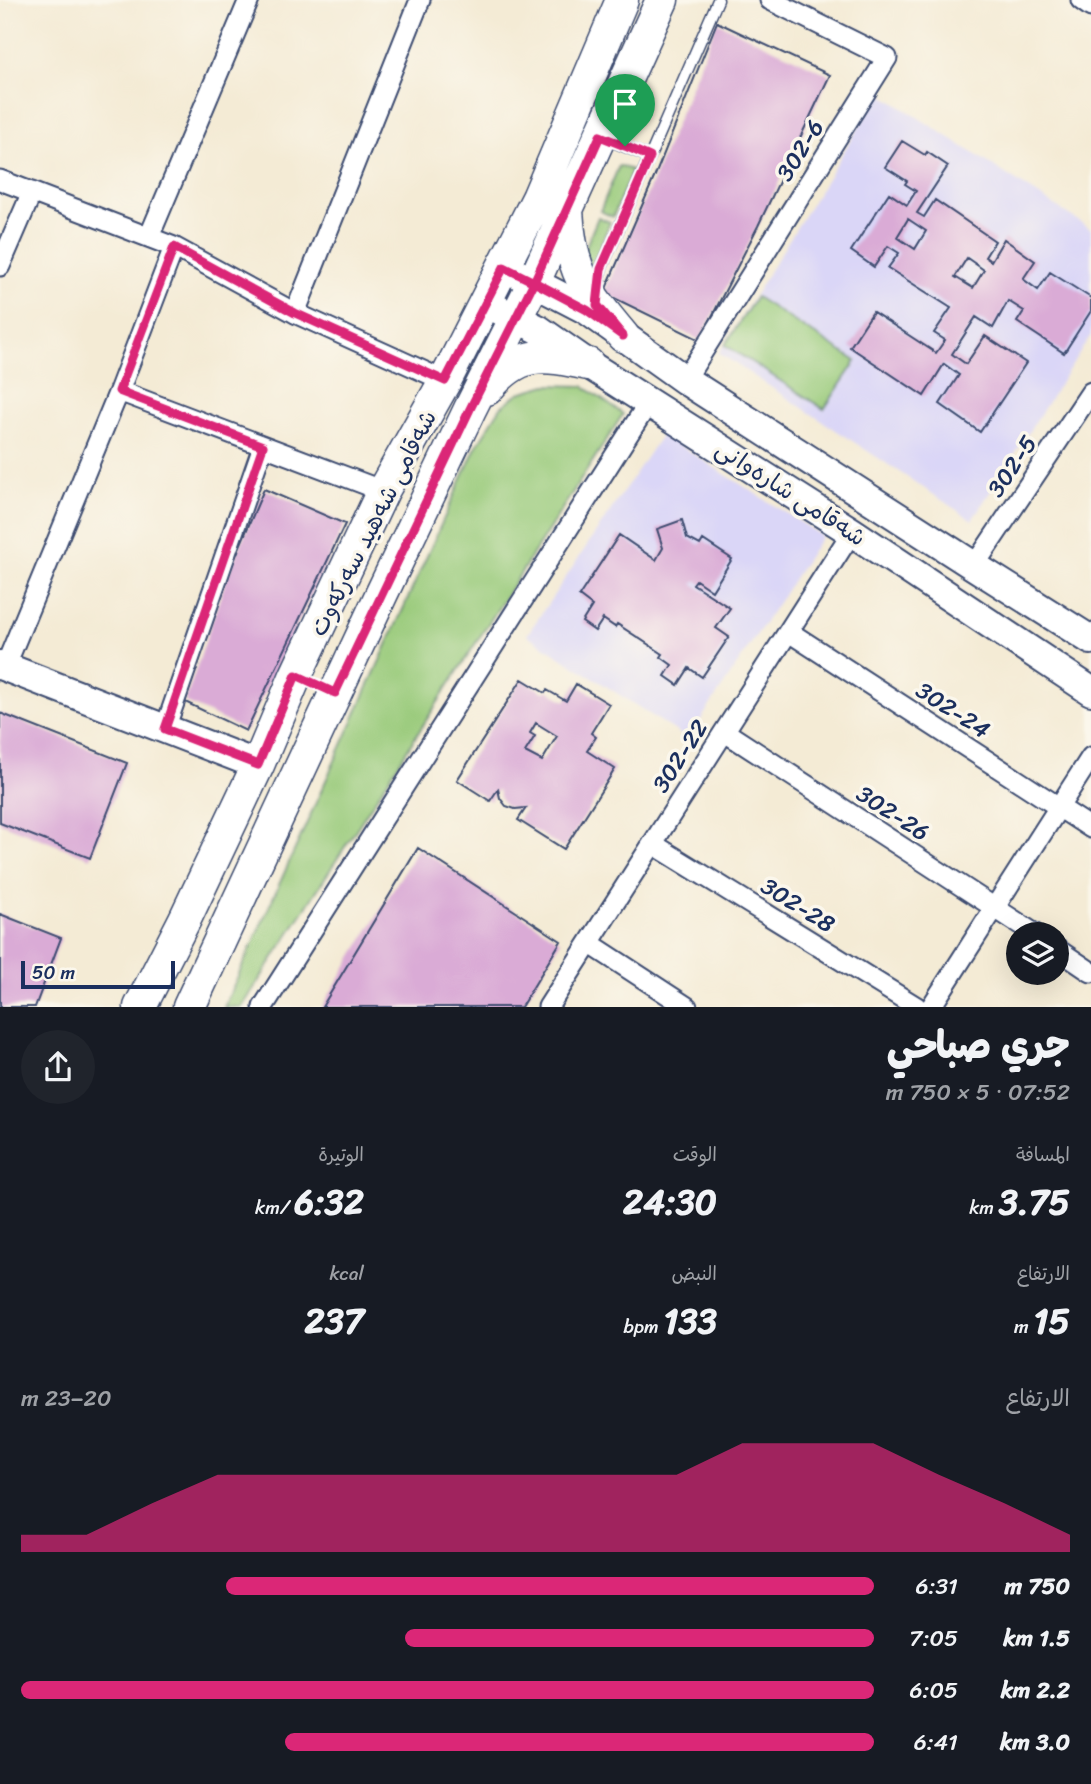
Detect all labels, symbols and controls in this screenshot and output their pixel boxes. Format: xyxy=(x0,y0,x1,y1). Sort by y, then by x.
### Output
pin xyxy=(595,74,655,146)
icon: arrive xyxy=(606,85,644,123)
street label: 302-6 xyxy=(764,110,836,190)
street label: شەقامی شەهید سەرکەوت xyxy=(298,402,448,644)
street label: 302-5 xyxy=(976,426,1048,506)
street label: شەقامی شارەوانی xyxy=(707,428,875,558)
street label: 302-24 xyxy=(907,670,999,750)
street label: 302-22 xyxy=(640,710,720,801)
street label: 302-26 xyxy=(848,773,938,853)
street label: 302-28 xyxy=(752,866,844,944)
map controls xyxy=(1006,922,1069,985)
button: layers xyxy=(1006,922,1069,985)
text: 50 m xyxy=(32,956,75,989)
scale bar xyxy=(21,958,175,990)
text: جري صباحي xyxy=(887,1012,1070,1079)
button: share xyxy=(21,1030,95,1104)
text: 07:52 · 5 × 750 m xyxy=(886,1072,1070,1113)
text: الوتيرة xyxy=(318,1138,364,1171)
text: الوقت xyxy=(673,1138,717,1171)
text: المسافة xyxy=(1016,1138,1070,1171)
text: 6:32 xyxy=(294,1171,364,1233)
text: 24:30 xyxy=(623,1171,717,1233)
text: 3.75 xyxy=(999,1171,1070,1233)
text: /km xyxy=(255,1191,294,1224)
text: km xyxy=(969,1191,999,1224)
text: kcal xyxy=(329,1257,364,1290)
text: النبض xyxy=(672,1257,717,1290)
text: الارتفاع xyxy=(1017,1257,1070,1290)
text: 237 xyxy=(305,1290,364,1352)
text: 133 xyxy=(664,1290,717,1352)
text: 15 xyxy=(1034,1290,1070,1352)
text: bpm xyxy=(624,1310,664,1343)
text: m xyxy=(1014,1310,1034,1343)
text: 20–23 m xyxy=(21,1378,111,1419)
text: الارتفاع xyxy=(1006,1378,1070,1419)
text: 6:31 xyxy=(915,1566,958,1607)
text: 750 m xyxy=(1005,1566,1070,1607)
text: 7:05 xyxy=(909,1618,958,1659)
text: 1.5 km xyxy=(1003,1618,1070,1659)
text: 6:05 xyxy=(909,1670,958,1711)
text: 2.2 km xyxy=(1001,1670,1070,1711)
text: 6:41 xyxy=(914,1722,958,1763)
text: 3.0 km xyxy=(1000,1722,1070,1763)

